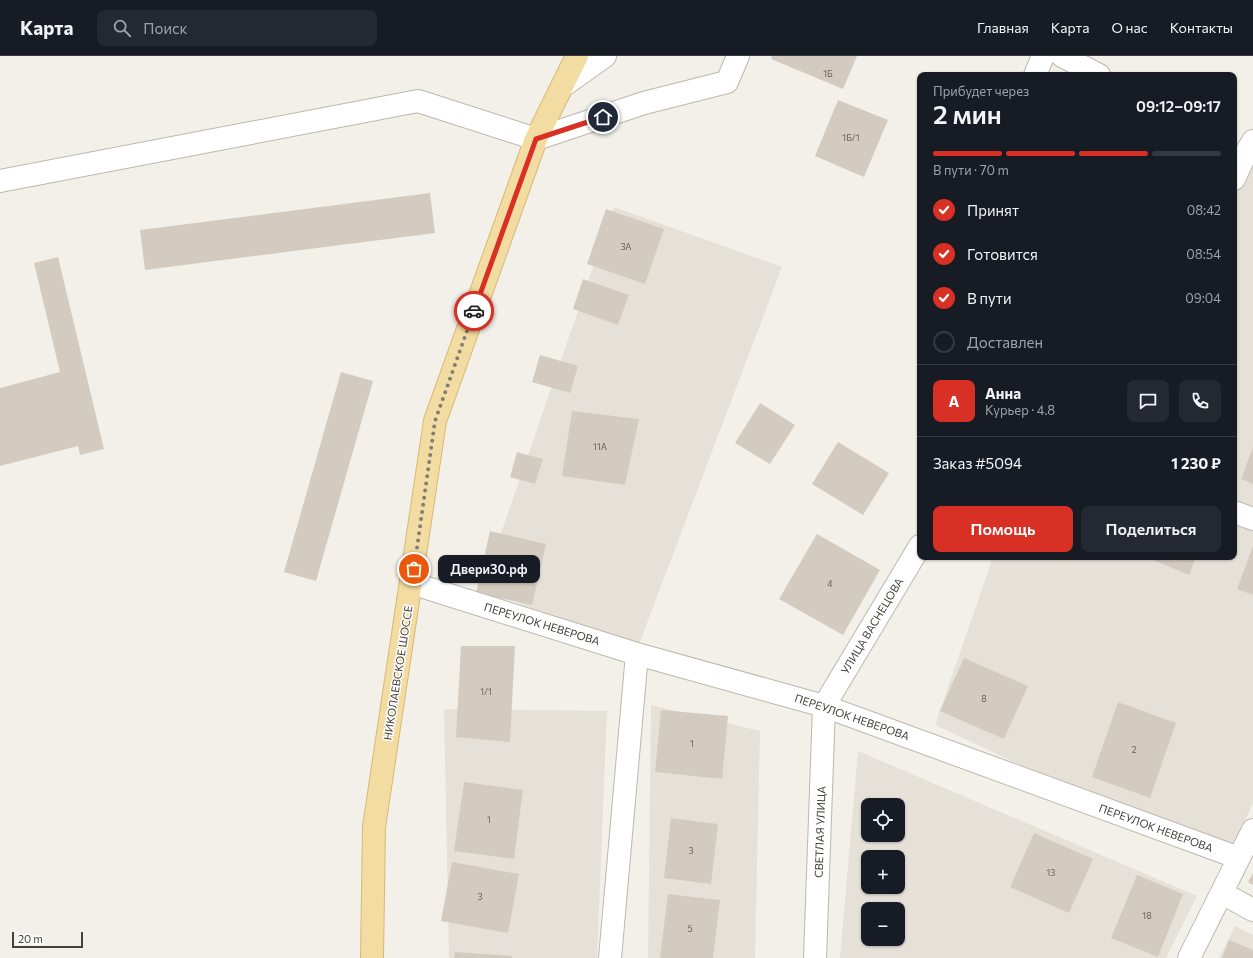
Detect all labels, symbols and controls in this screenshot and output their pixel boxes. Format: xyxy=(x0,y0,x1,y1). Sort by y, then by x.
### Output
search box xyxy=(97,10,377,46)
text: Карта xyxy=(20,16,73,39)
icon: search xyxy=(111,17,133,39)
text: Поиск xyxy=(143,19,188,37)
text: Главная xyxy=(977,19,1029,36)
text: Карта xyxy=(1051,19,1089,36)
text: О нас xyxy=(1111,19,1148,36)
text: Контакты xyxy=(1170,19,1233,36)
house number: 1Б xyxy=(823,68,833,79)
text: Прибудет через xyxy=(933,83,1029,99)
text: 09:12–09:17 xyxy=(1136,97,1221,115)
text: 2 мин xyxy=(933,98,1002,129)
pin xyxy=(586,100,620,134)
icon: home xyxy=(592,106,614,128)
house number: 1Б/1 xyxy=(842,132,860,143)
text: В пути · 70 m xyxy=(933,162,1009,178)
icon: check xyxy=(933,199,955,221)
text: Принят xyxy=(967,201,1019,219)
text: 08:42 xyxy=(1187,202,1221,218)
house number: 3А xyxy=(620,241,632,252)
icon: check xyxy=(933,243,955,265)
text: Готовится xyxy=(967,245,1038,263)
text: 08:54 xyxy=(1186,246,1221,262)
icon: check xyxy=(933,287,955,309)
text: В пути xyxy=(967,289,1012,307)
text: 09:04 xyxy=(1185,290,1221,306)
courier xyxy=(454,291,494,331)
icon: car xyxy=(463,300,485,322)
text: Доставлен xyxy=(967,333,1043,351)
button: chat xyxy=(1127,380,1169,422)
button: phone xyxy=(1179,380,1221,422)
text: Анна xyxy=(985,384,1021,402)
text: А xyxy=(949,392,959,410)
text: Курьер · 4.8 xyxy=(985,402,1055,418)
house number: 11А xyxy=(593,441,607,452)
text: Заказ #5094 xyxy=(933,454,1022,472)
text: 1 230 ₽ xyxy=(1171,454,1221,472)
button: Помощь xyxy=(933,506,1073,552)
button: Поделиться xyxy=(1081,506,1221,552)
pin xyxy=(397,552,431,586)
callout: Двери30.рф xyxy=(438,555,540,583)
icon: bag xyxy=(403,558,425,580)
text: Двери30.рф xyxy=(451,561,527,577)
street label: УЛИЦА ВАСНЕЦОВА xyxy=(838,575,906,676)
house number: 4 xyxy=(827,578,833,589)
street label: ПЕРЕУЛОК НЕВЕРОВА xyxy=(483,600,602,647)
street label: НИКОЛАЕВСКОЕ ШОССЕ xyxy=(380,605,415,741)
house number: 1/1 xyxy=(480,686,492,697)
street label: ПЕРЕУЛОК НЕВЕРОВА xyxy=(793,691,912,742)
house number: 8 xyxy=(981,693,987,704)
house number: 1 xyxy=(690,738,694,749)
house number: 2 xyxy=(1132,744,1137,755)
street label: СВЕТЛАЯ УЛИЦА xyxy=(811,785,828,878)
map controls xyxy=(861,798,905,946)
button: locate xyxy=(861,798,905,842)
street label: ПЕРЕУЛОК НЕВЕРОВА xyxy=(1097,801,1215,854)
house number: 1 xyxy=(487,814,491,825)
house number: 3 xyxy=(688,845,694,856)
button: + xyxy=(861,850,905,894)
house number: 13 xyxy=(1047,867,1055,878)
house number: 3 xyxy=(477,891,483,902)
button: − xyxy=(861,902,905,946)
house number: 18 xyxy=(1142,910,1152,921)
house number: 5 xyxy=(687,923,693,934)
scale bar xyxy=(12,930,83,949)
text: 20 m xyxy=(18,932,43,945)

